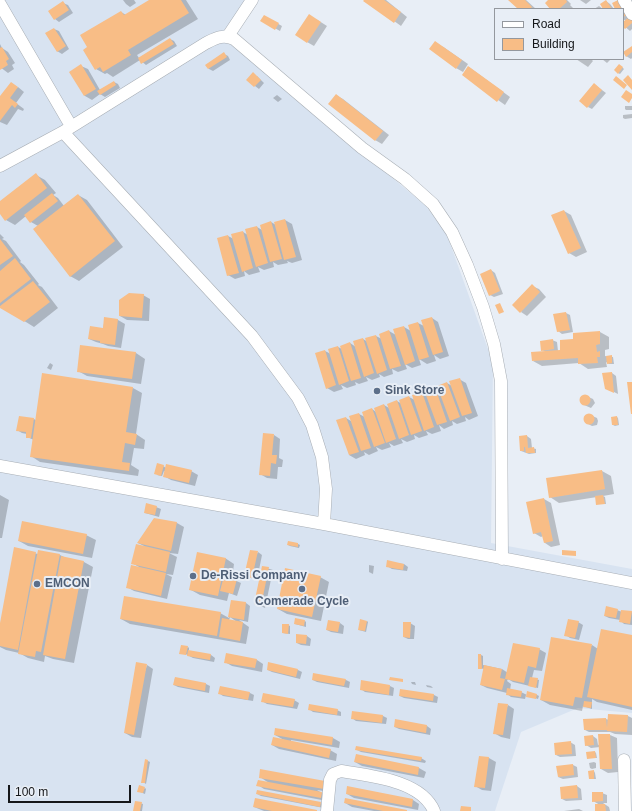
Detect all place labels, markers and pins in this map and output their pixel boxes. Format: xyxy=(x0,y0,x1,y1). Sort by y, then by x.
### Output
place label: Sink Store xyxy=(385,384,444,398)
marker: Sink Store xyxy=(372,386,382,396)
place label: De-Rissi Company xyxy=(201,569,307,583)
marker: De-Rissi Company xyxy=(188,571,198,581)
place label: EMCON xyxy=(45,577,90,591)
marker: EMCON xyxy=(32,579,42,589)
marker: Comerade Cycle xyxy=(297,584,307,594)
place label: Comerade Cycle xyxy=(255,595,349,609)

